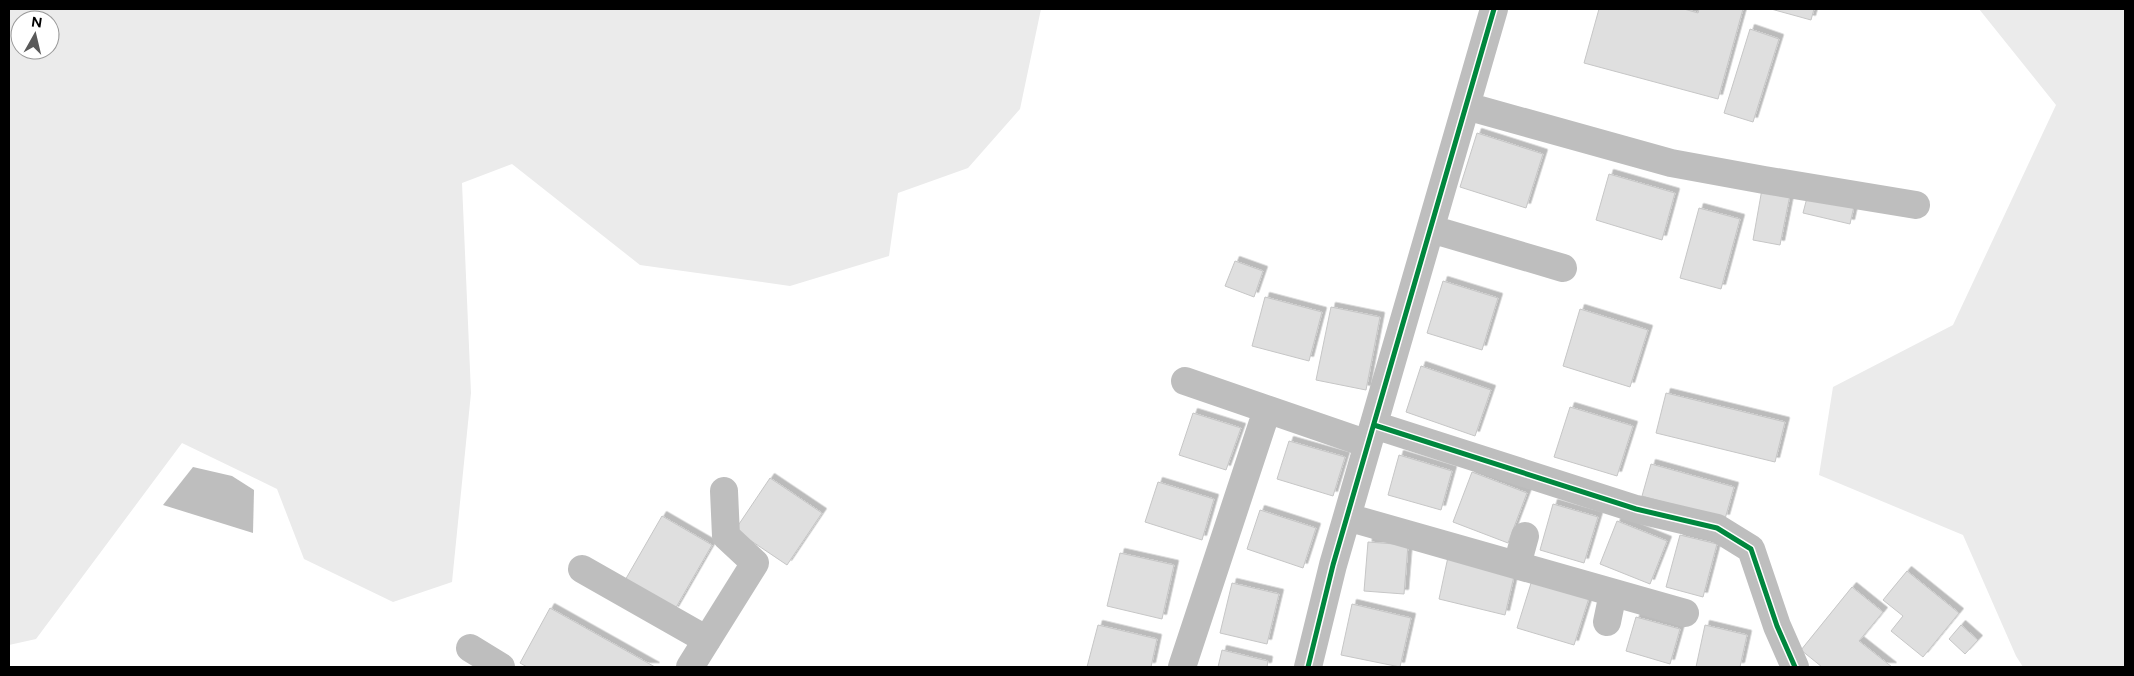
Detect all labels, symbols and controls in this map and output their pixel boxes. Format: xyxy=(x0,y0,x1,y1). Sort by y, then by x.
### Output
north arrow xyxy=(10,10,60,60)
text: N xyxy=(30,13,43,32)

